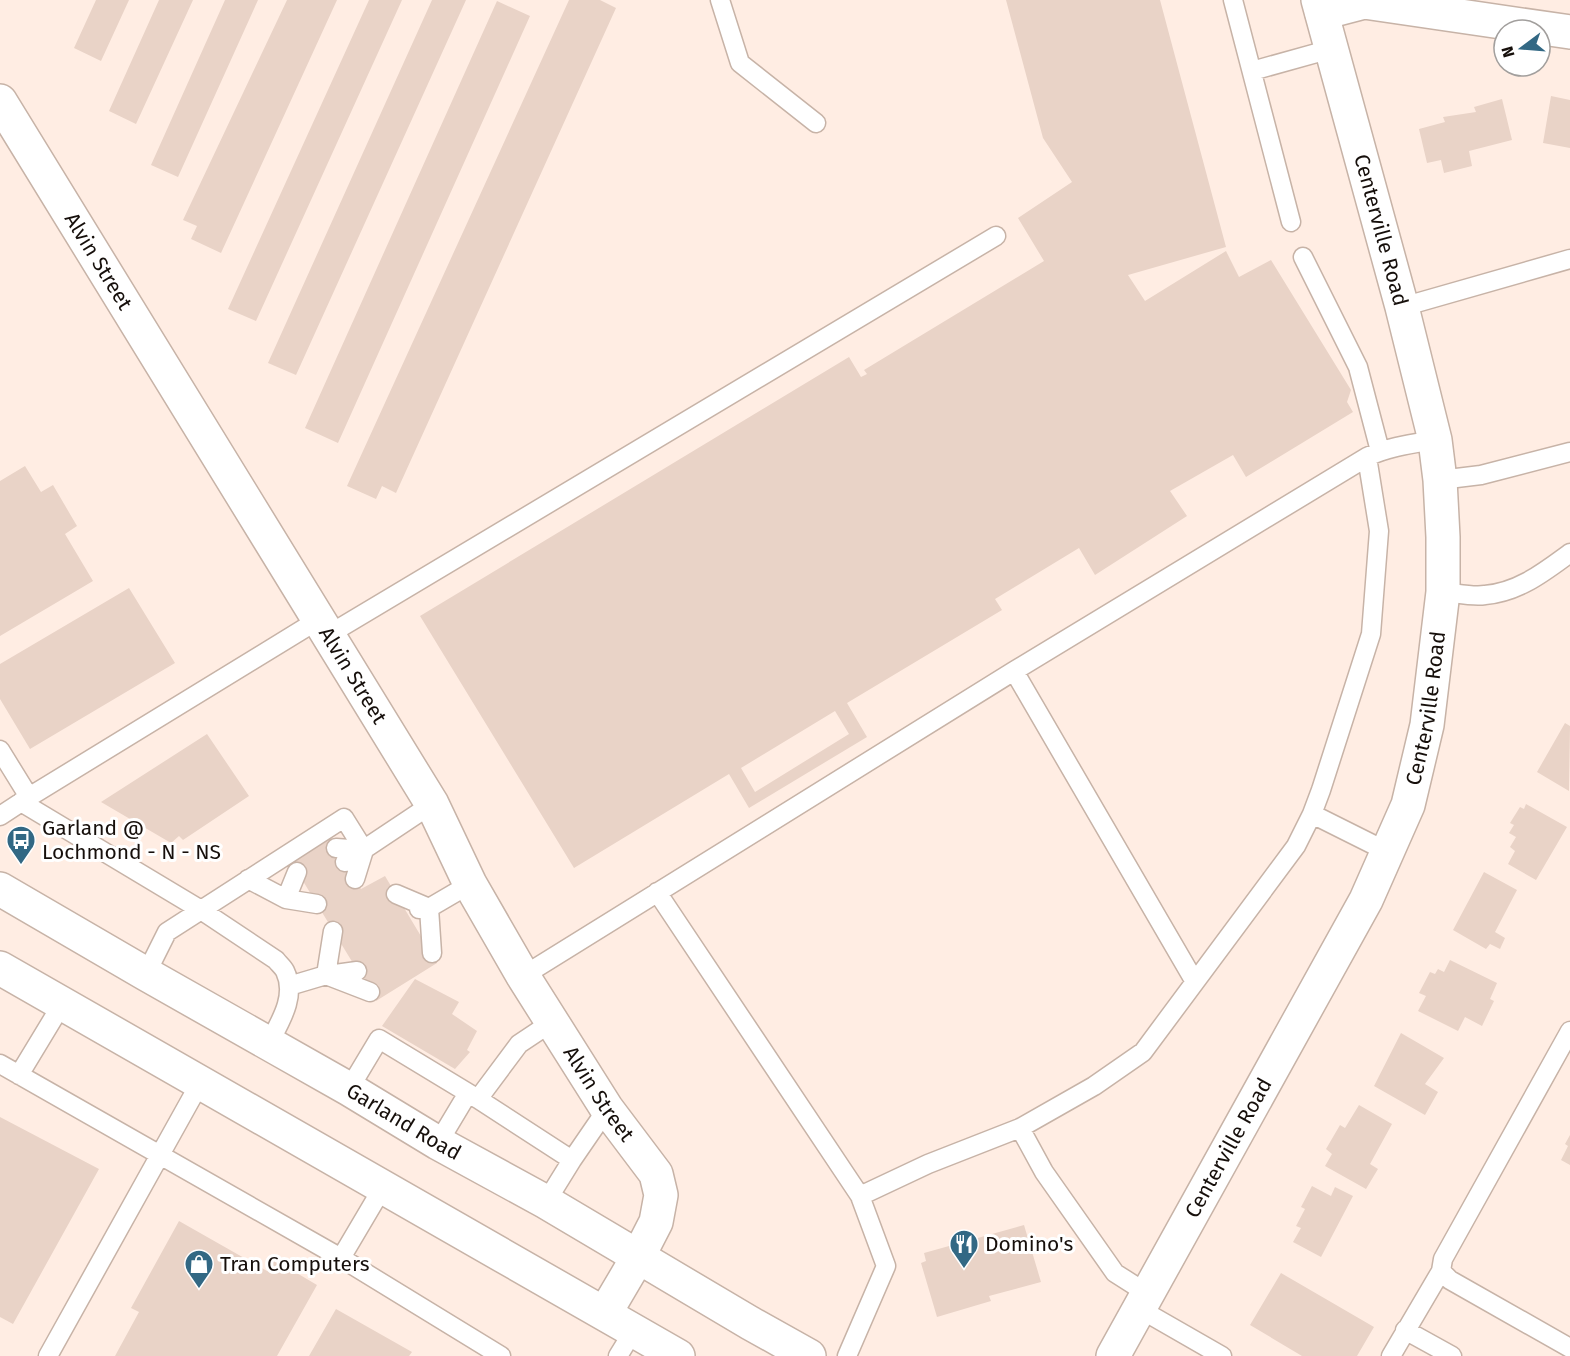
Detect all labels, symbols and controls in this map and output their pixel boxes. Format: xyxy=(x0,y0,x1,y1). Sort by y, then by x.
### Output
north arrow xyxy=(1492,18,1552,78)
text: N xyxy=(1497,44,1519,60)
street label: Centerville Road xyxy=(1348,151,1414,309)
street label: Alvin Street xyxy=(59,208,138,315)
street label: Alvin Street xyxy=(313,622,393,729)
street label: Centerville Road xyxy=(1400,630,1451,788)
place label: Garland @ Lochmond - N - NS xyxy=(42,815,221,865)
bus stop icon: Garland @ Lochmond - N - NS xyxy=(5,824,37,866)
street label: Alvin Street xyxy=(558,1041,640,1147)
street label: Centerville Road xyxy=(1179,1073,1278,1222)
street label: Garland Road xyxy=(342,1077,466,1166)
restaurant icon: Domino's xyxy=(948,1228,980,1270)
place label: Domino's xyxy=(985,1231,1073,1257)
shop icon: Tran Computers xyxy=(183,1248,215,1290)
place label: Tran Computers xyxy=(220,1251,370,1277)

